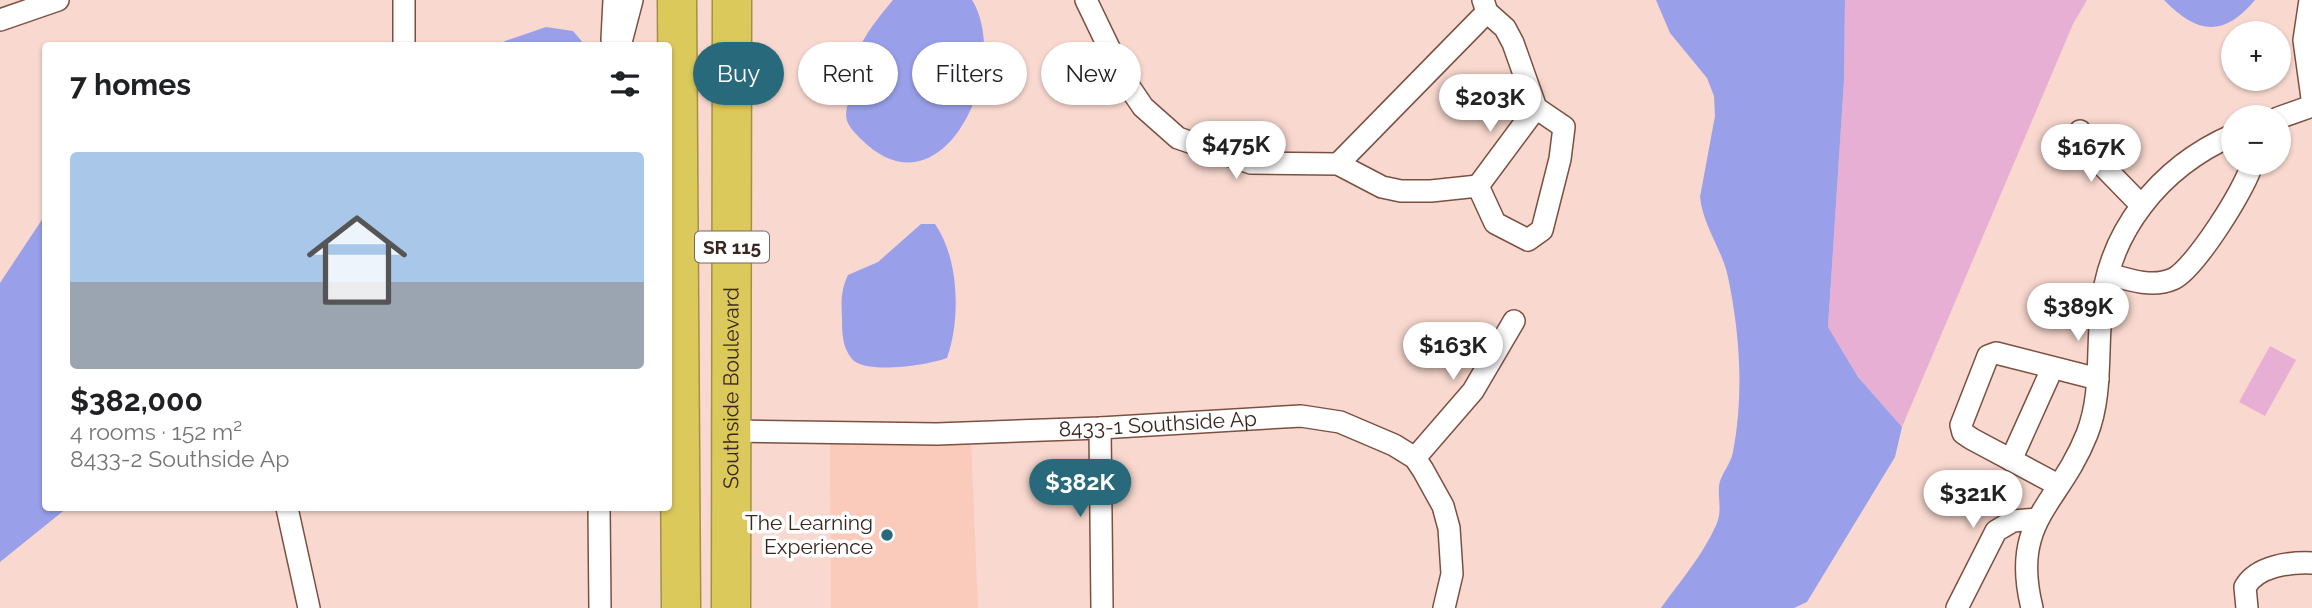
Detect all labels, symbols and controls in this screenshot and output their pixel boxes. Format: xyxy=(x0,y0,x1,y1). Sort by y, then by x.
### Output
map controls xyxy=(2221,21,2291,175)
button: + xyxy=(2221,21,2291,91)
chip: Buy xyxy=(693,42,784,105)
chip: Rent xyxy=(798,42,898,105)
chip: Filters xyxy=(912,42,1027,105)
chip: New xyxy=(1041,42,1141,105)
icon: filters xyxy=(606,65,644,103)
text: 7 homes xyxy=(70,67,191,102)
pin: $203K xyxy=(1441,74,1539,134)
text: $203K xyxy=(1455,83,1525,110)
button: − xyxy=(2221,105,2291,175)
pin: $475K xyxy=(1187,122,1285,181)
pin: $167K xyxy=(2042,124,2140,184)
text: $475K xyxy=(1202,130,1270,157)
text: $167K xyxy=(2057,133,2125,160)
icon: home xyxy=(294,197,420,323)
road number: SR 115 xyxy=(695,232,769,262)
pin: $389K xyxy=(2029,284,2127,343)
street label: Southside Boulevard xyxy=(718,287,744,489)
text: $389K xyxy=(2043,292,2113,319)
pin: $163K xyxy=(1404,322,1502,382)
text: $163K xyxy=(1419,331,1487,358)
text: $382,000 xyxy=(70,383,203,418)
street label: 8433-1 Southside Ap xyxy=(1058,406,1258,442)
text: 4 rooms · 152 m² xyxy=(70,418,242,445)
text: 8433-2 Southside Ap xyxy=(70,445,289,472)
pin: $382K xyxy=(1031,460,1129,519)
text: $382K xyxy=(1045,468,1115,495)
pin: $321K xyxy=(1924,470,2022,530)
text: $321K xyxy=(1939,479,2007,506)
place label: The Learning Experience xyxy=(745,510,873,559)
marker: The Learning Experience xyxy=(879,527,895,543)

